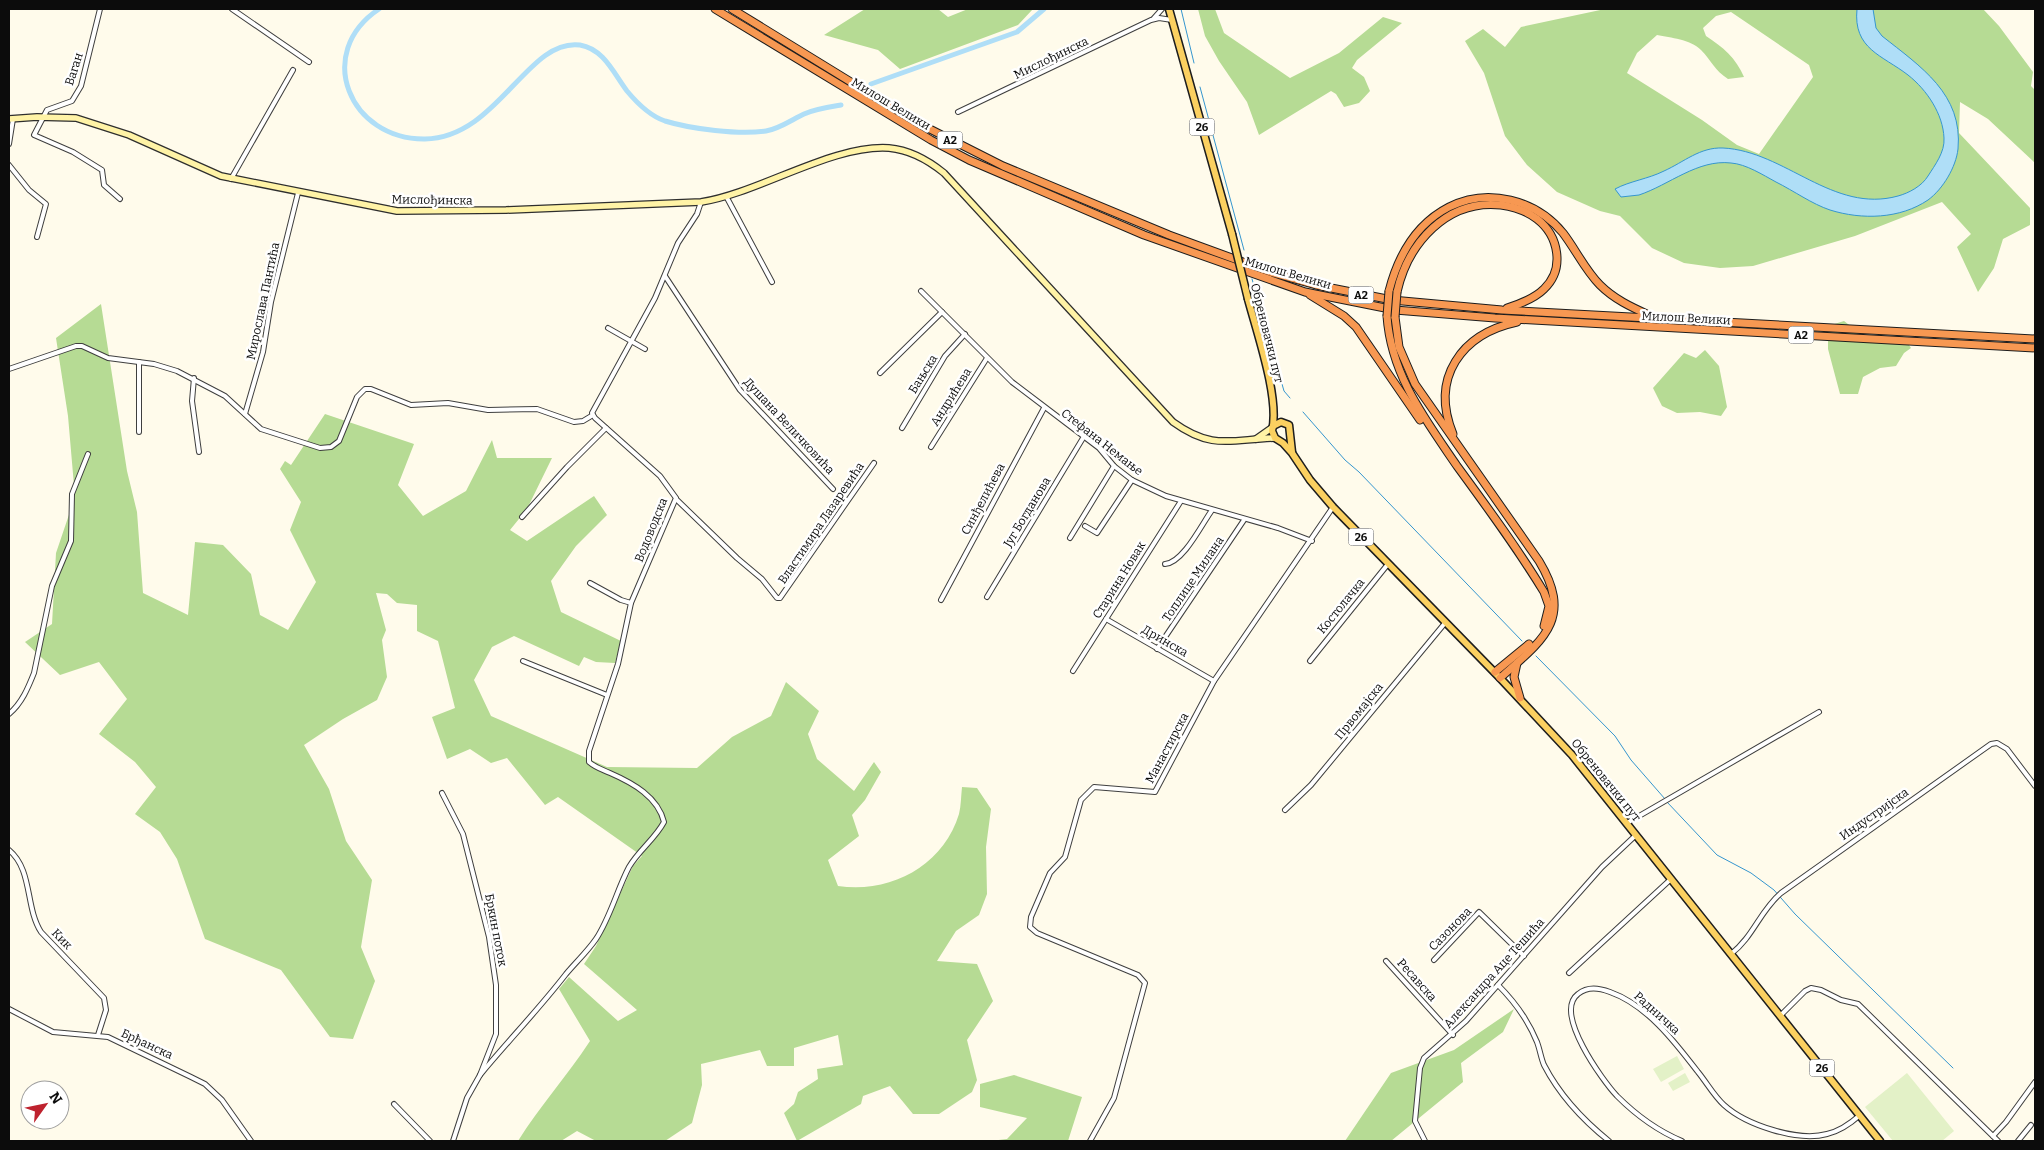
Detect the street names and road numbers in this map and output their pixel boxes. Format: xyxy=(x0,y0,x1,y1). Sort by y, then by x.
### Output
street label: Мислођинска xyxy=(1011,34,1091,82)
street label: Ваган xyxy=(62,51,86,87)
street label: Милош Велики xyxy=(849,75,933,133)
road number: 26 xyxy=(1190,118,1214,136)
road number: A2 xyxy=(938,132,962,148)
street label: Мислођинска xyxy=(391,192,473,208)
street label: Мирослава Пантића xyxy=(244,241,282,361)
street label: Милош Велики xyxy=(1243,254,1333,292)
street label: Обреновачки пут xyxy=(1248,282,1286,384)
road number: A2 xyxy=(1348,286,1374,304)
street label: Милош Велики xyxy=(1641,309,1731,327)
road number: A2 xyxy=(1788,326,1814,344)
street label: Бањска xyxy=(906,352,941,396)
street label: Андрићева xyxy=(928,365,975,429)
street label: Душана Величковића xyxy=(741,375,838,477)
street label: Стефана Немање xyxy=(1058,406,1146,478)
street label: Властимира Лазаревића xyxy=(775,459,867,586)
street label: Синђелићева xyxy=(958,460,1008,537)
street label: Југ Богданова xyxy=(1000,474,1054,550)
street label: Водоводска xyxy=(632,495,670,564)
road number: 26 xyxy=(1348,528,1374,546)
street label: Топлице Милана xyxy=(1159,533,1227,624)
street label: Старина Новак xyxy=(1090,539,1148,621)
street label: Костолачка xyxy=(1314,575,1368,637)
street label: Дринска xyxy=(1140,622,1191,660)
street label: Првомајска xyxy=(1332,680,1386,742)
street label: Манастирска xyxy=(1143,710,1192,786)
street label: Обреновачки пут xyxy=(1568,736,1644,824)
street label: Индустријска xyxy=(1837,785,1911,843)
street label: Бркин поток xyxy=(482,892,510,968)
street label: Сазонова xyxy=(1426,904,1474,954)
street label: Александра Аце Тешића xyxy=(1441,915,1547,1031)
street label: Кик xyxy=(49,926,75,952)
street label: Ресавска xyxy=(1394,956,1440,1004)
street label: Радничка xyxy=(1631,989,1683,1038)
street label: Брђанска xyxy=(119,1026,175,1062)
road number: 26 xyxy=(1810,1060,1834,1076)

